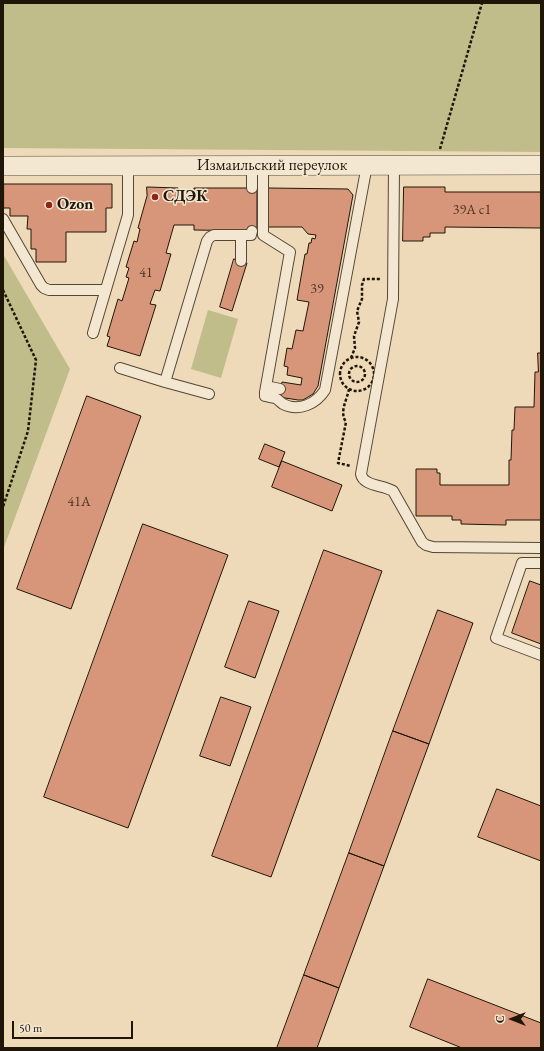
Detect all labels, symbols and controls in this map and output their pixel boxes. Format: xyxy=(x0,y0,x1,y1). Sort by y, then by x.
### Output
street label: Измаильский переулок xyxy=(197,156,347,176)
place label: СДЭК xyxy=(163,187,207,207)
marker: СДЭК xyxy=(150,192,160,202)
place label: Ozon xyxy=(57,195,93,215)
marker: Ozon xyxy=(44,200,54,210)
house number: 39А с1 xyxy=(453,202,491,218)
house number: 41 xyxy=(139,265,153,281)
house number: 39 xyxy=(310,281,324,297)
house number: 41А xyxy=(67,494,91,510)
north arrow xyxy=(492,999,532,1039)
scale bar xyxy=(14,1013,135,1039)
text: С xyxy=(493,1015,507,1023)
text: 50 m xyxy=(19,1020,42,1036)

